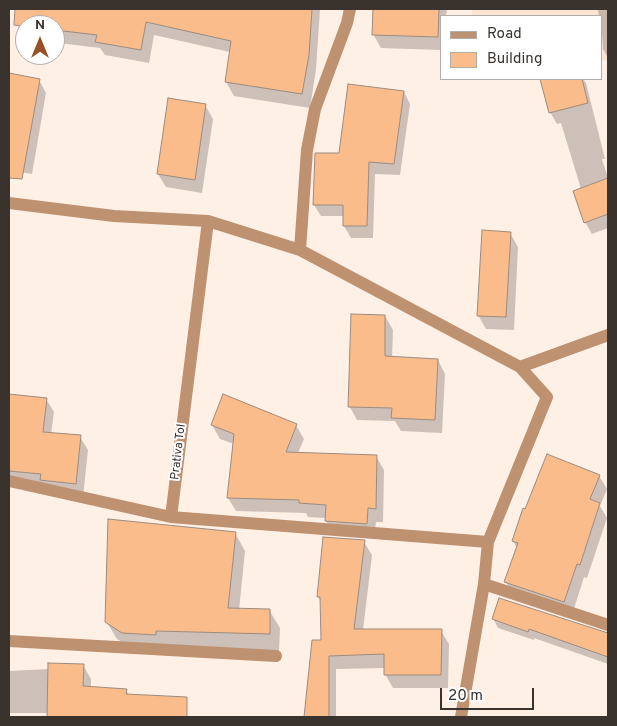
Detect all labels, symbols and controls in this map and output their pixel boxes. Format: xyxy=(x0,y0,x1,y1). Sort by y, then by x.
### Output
north arrow xyxy=(15,15,65,65)
legend xyxy=(440,15,602,80)
text: N xyxy=(35,17,45,34)
text: Road xyxy=(487,25,522,44)
text: Building xyxy=(487,50,542,69)
street label: Prativa Tol xyxy=(168,423,190,481)
scale bar xyxy=(442,678,536,710)
text: 20 m xyxy=(448,687,483,706)

